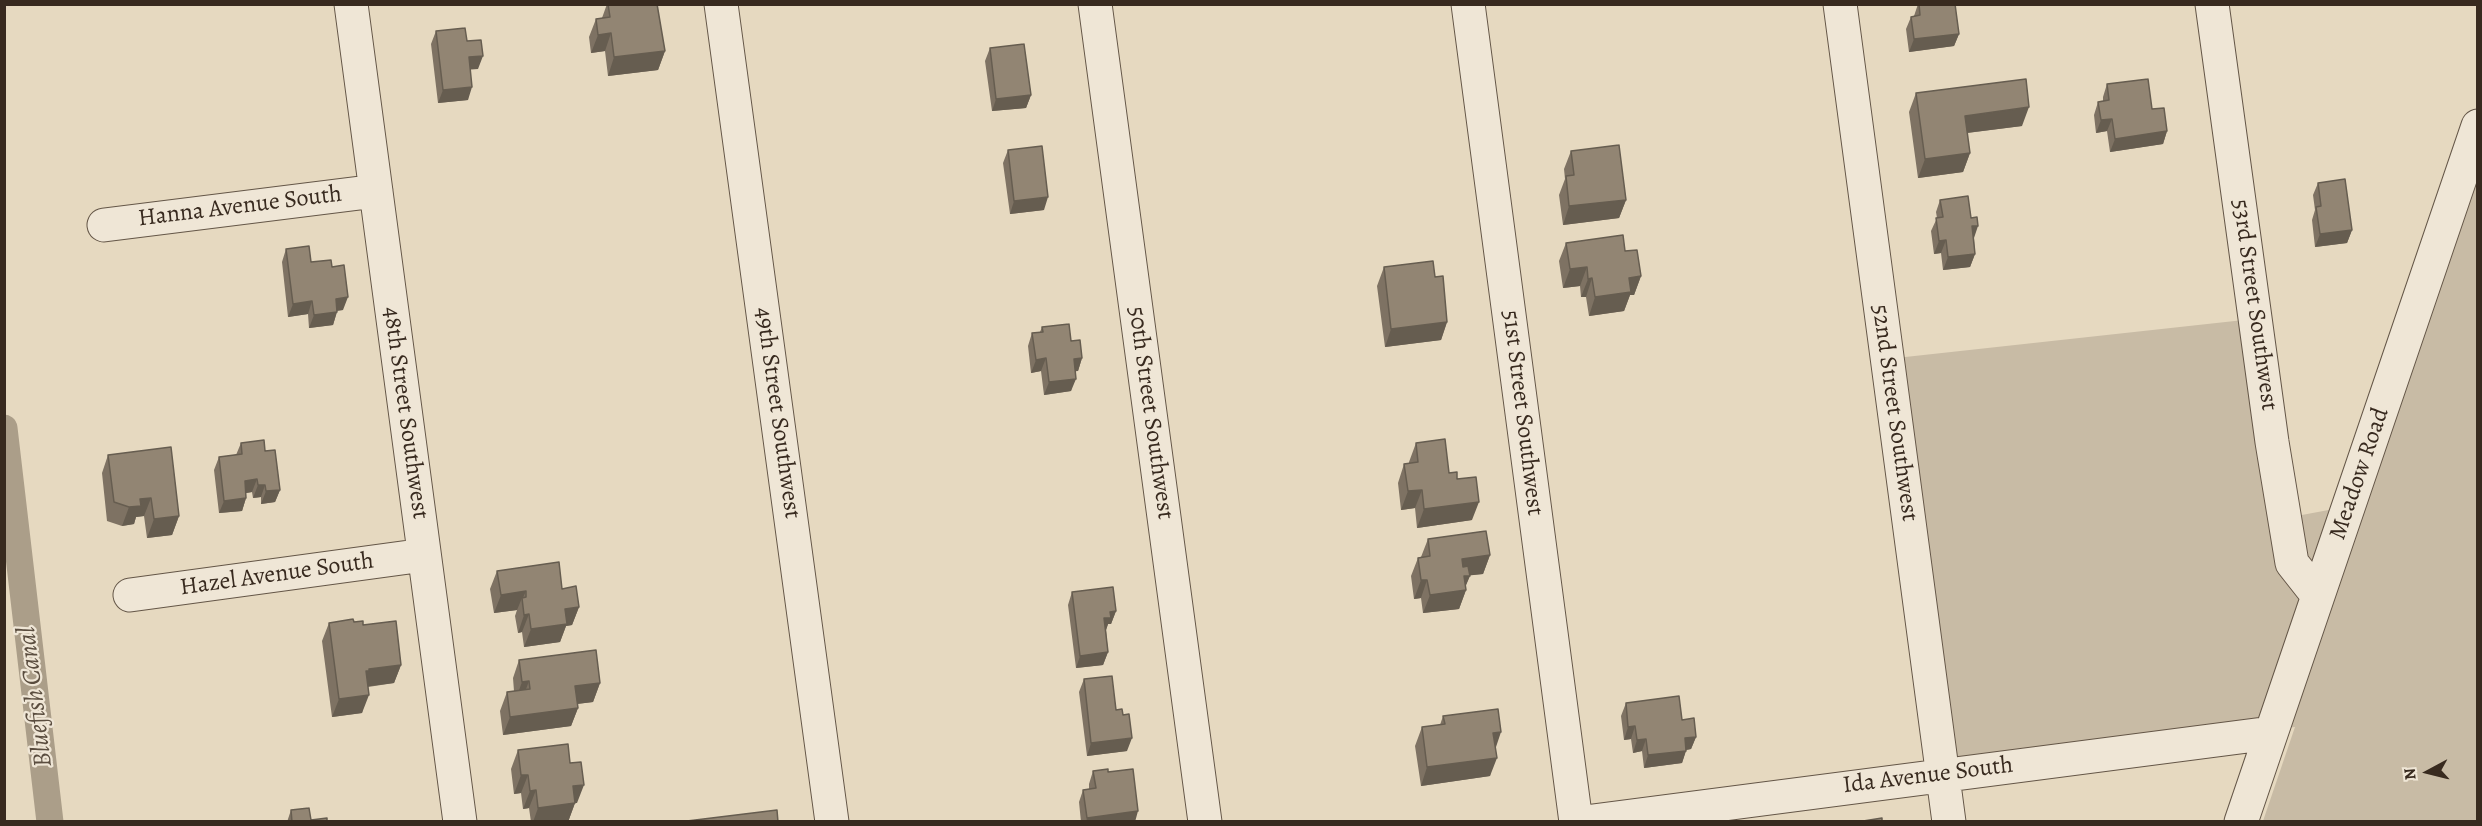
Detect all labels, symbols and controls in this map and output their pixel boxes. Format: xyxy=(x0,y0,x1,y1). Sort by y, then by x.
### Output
street label: Hanna Avenue South xyxy=(136,180,344,234)
street label: 53rd Street Southwest xyxy=(2225,198,2283,412)
street label: 52nd Street Southwest xyxy=(1865,303,1923,523)
street label: 48th Street Southwest xyxy=(376,305,434,521)
street label: 49th Street Southwest xyxy=(748,305,806,521)
street label: 50th Street Southwest xyxy=(1121,305,1179,521)
street label: 51st Street Southwest xyxy=(1495,309,1549,517)
street label: Meadow Road xyxy=(2324,404,2396,544)
street label: Hazel Avenue South xyxy=(178,547,376,603)
water label: Bluefish Canal xyxy=(12,625,60,769)
north arrow xyxy=(2398,742,2458,802)
street label: Ida Avenue South xyxy=(1841,751,2015,801)
text: N xyxy=(2399,767,2422,781)

